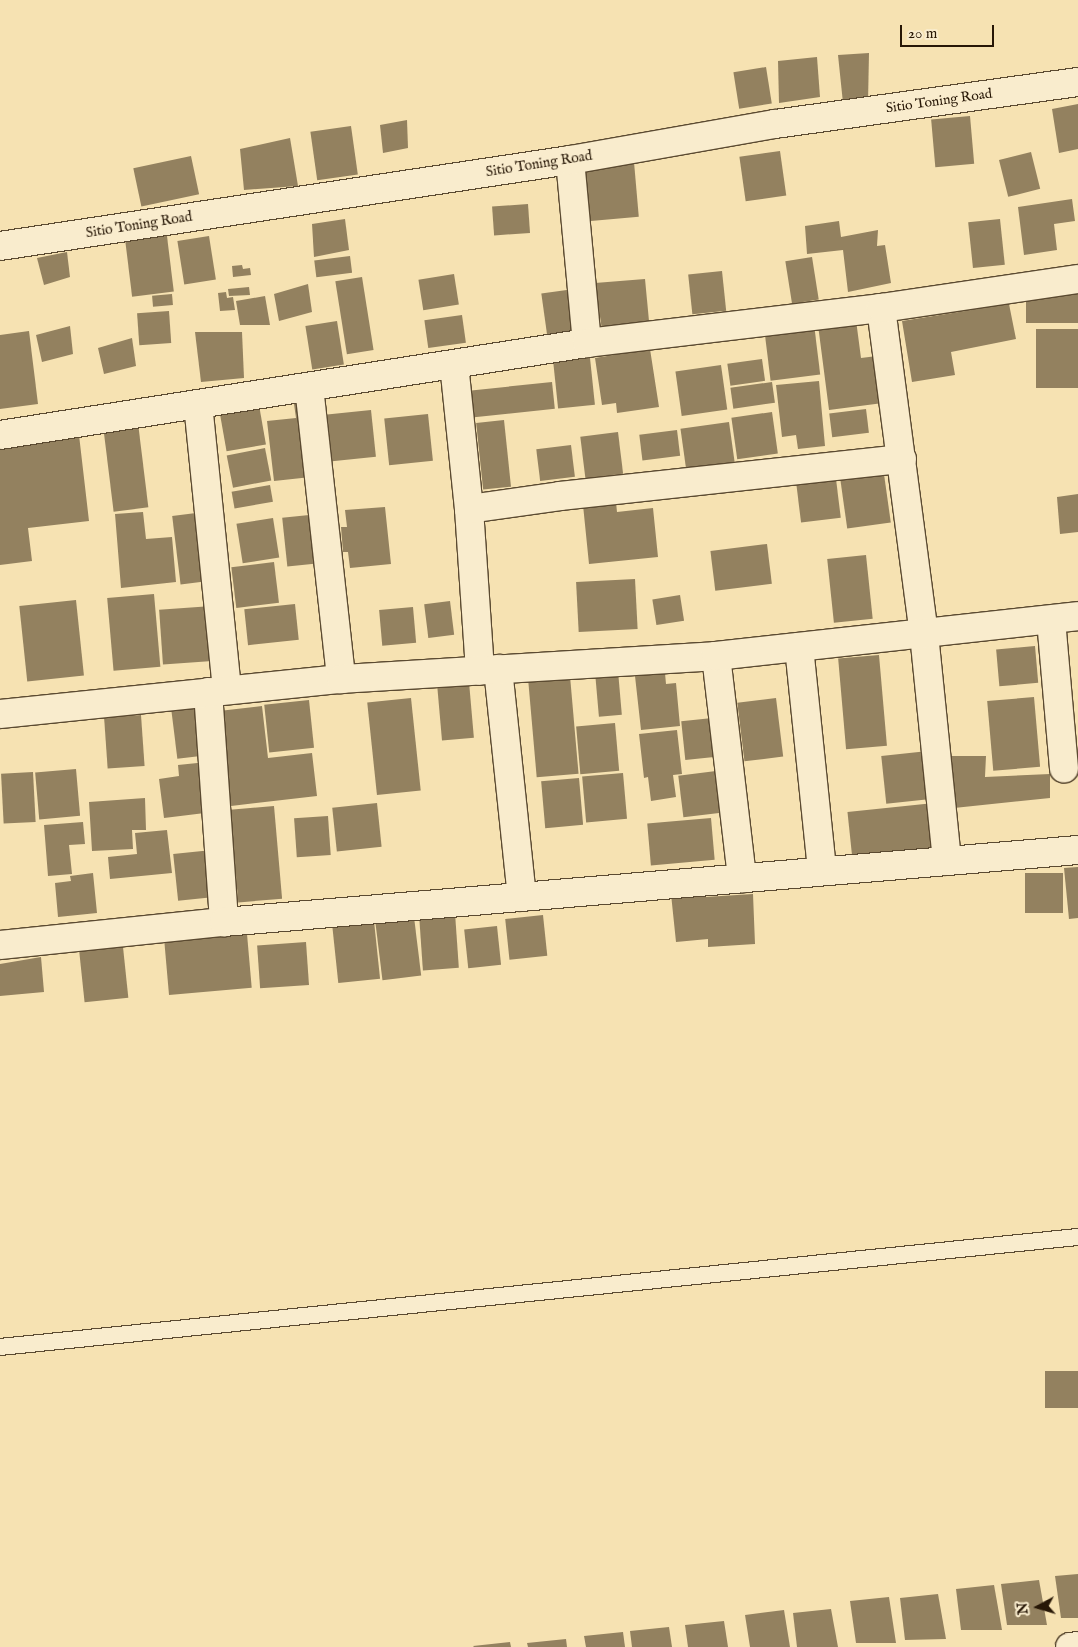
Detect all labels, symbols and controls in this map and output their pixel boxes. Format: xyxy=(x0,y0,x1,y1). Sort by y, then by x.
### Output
scale bar xyxy=(903,15,997,47)
text: 20 m xyxy=(908,24,937,43)
street label: Sitio Toning Road xyxy=(885,85,993,117)
street label: Sitio Toning Road xyxy=(485,147,593,181)
street label: Sitio Toning Road xyxy=(85,208,193,242)
north arrow xyxy=(1013,1582,1063,1632)
text: N xyxy=(1013,1602,1033,1616)

